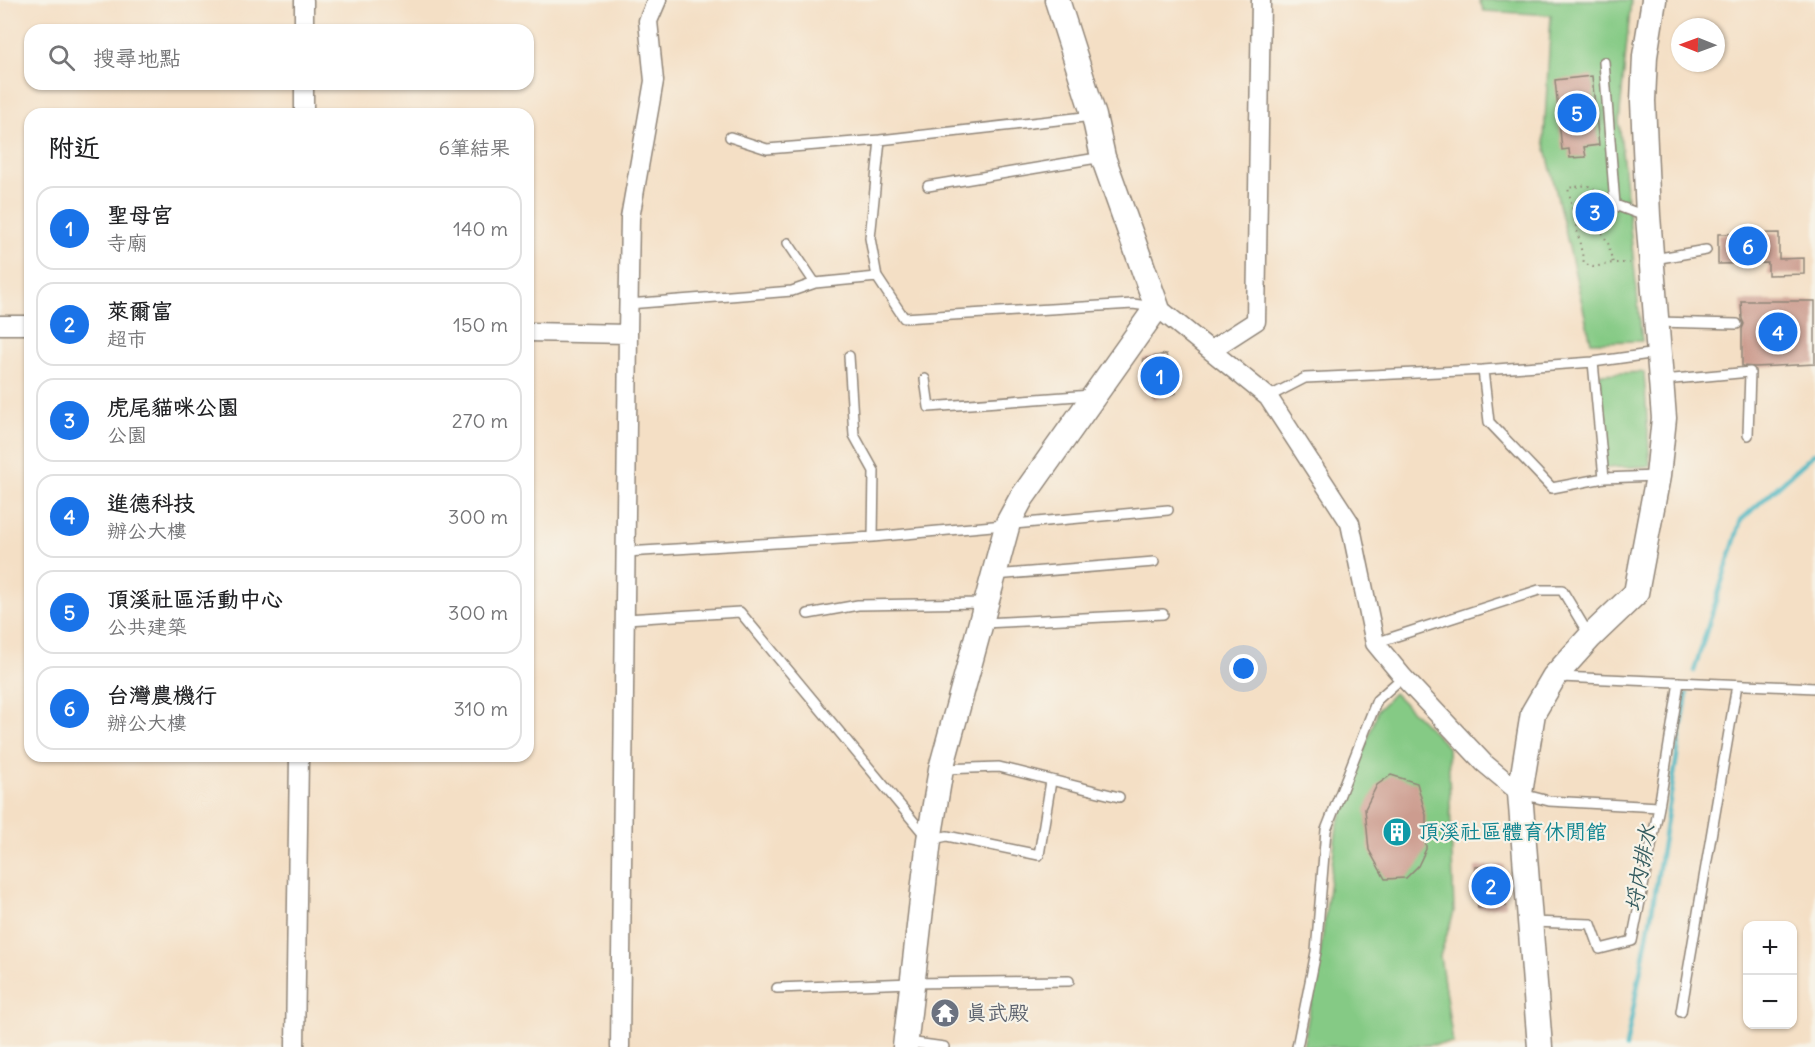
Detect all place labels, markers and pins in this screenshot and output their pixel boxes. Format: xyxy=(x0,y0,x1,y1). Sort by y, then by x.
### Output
pin: 5 xyxy=(1558,90,1596,136)
pin: 3 xyxy=(1576,190,1614,234)
pin: 6 xyxy=(1728,224,1768,268)
pin: 4 xyxy=(1758,310,1798,354)
pin: 1 xyxy=(1140,354,1180,398)
building icon: 頂溪社區體育休閒館 xyxy=(1381,816,1413,848)
place label: 頂溪社區體育休閒館 xyxy=(1418,818,1607,845)
pin: 2 xyxy=(1472,864,1510,908)
temple icon: 真武殿 xyxy=(929,997,961,1029)
place label: 真武殿 xyxy=(966,999,1029,1026)

